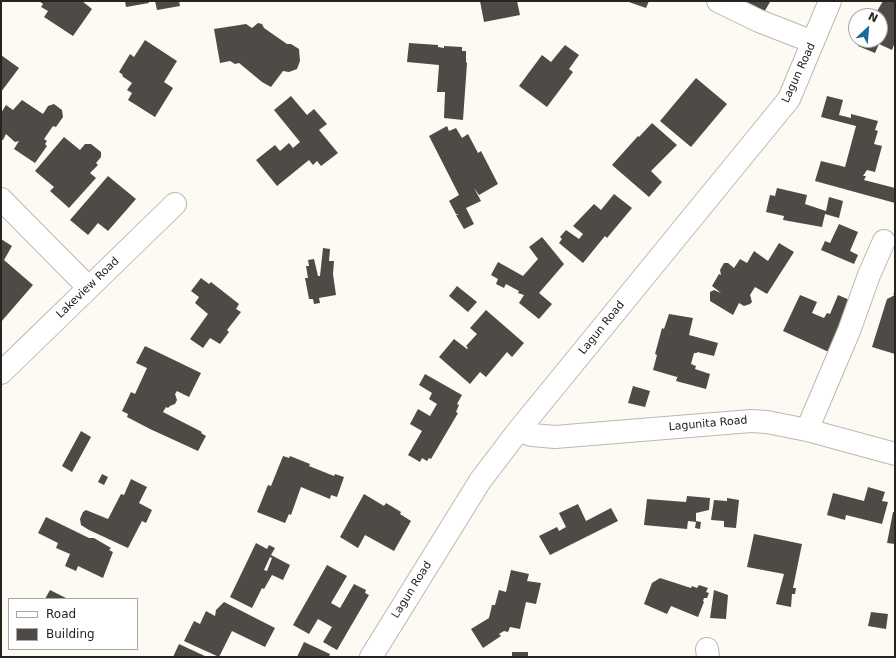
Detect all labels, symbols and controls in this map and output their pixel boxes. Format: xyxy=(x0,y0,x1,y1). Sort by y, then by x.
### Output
north arrow xyxy=(848,8,888,48)
text: N xyxy=(866,10,880,26)
street label: Lagun Road xyxy=(779,41,819,105)
street label: Lakeview Road xyxy=(54,255,122,321)
street label: Lagun Road xyxy=(576,299,628,357)
street label: Lagunita Road xyxy=(668,414,748,434)
street label: Lagun Road xyxy=(389,559,435,621)
legend xyxy=(8,598,138,650)
text: Road xyxy=(46,607,76,621)
text: Building xyxy=(46,627,95,641)

